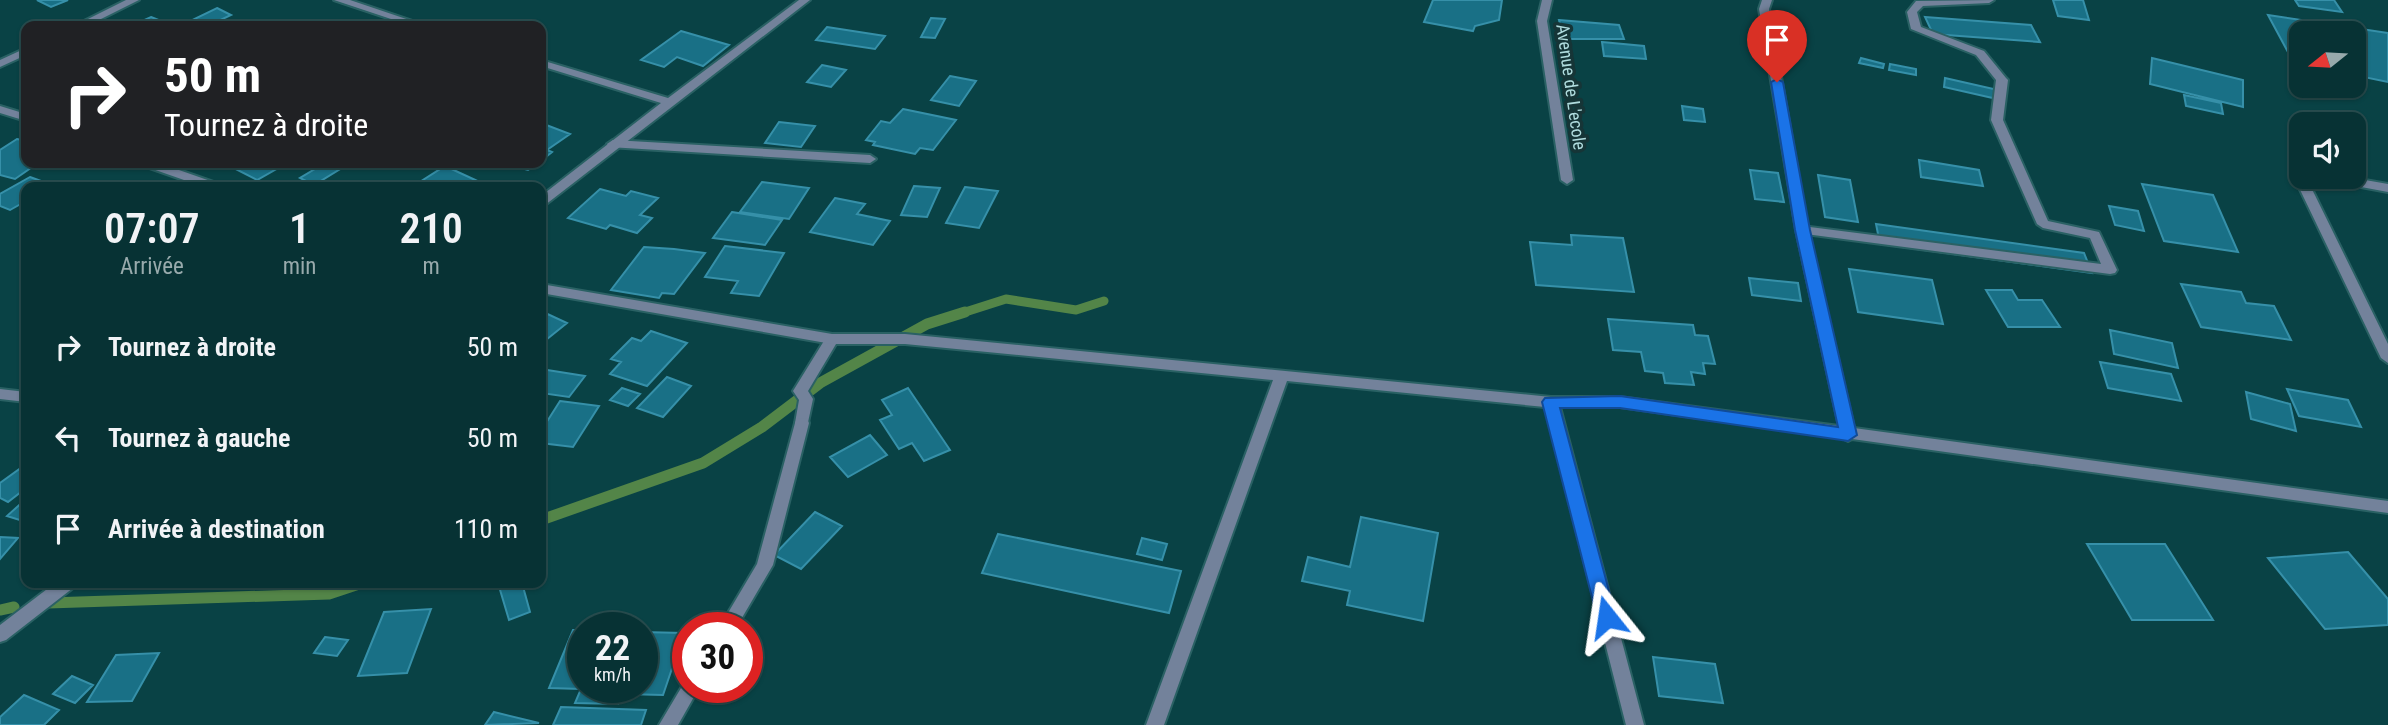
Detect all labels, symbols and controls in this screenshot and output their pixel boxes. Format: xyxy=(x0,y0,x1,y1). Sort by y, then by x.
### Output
pin xyxy=(1747,10,1807,82)
icon: arrive xyxy=(1758,21,1796,59)
north arrow xyxy=(2289,21,2366,98)
map controls xyxy=(2289,21,2366,189)
street label: Avenue de L'ecole xyxy=(1552,23,1591,151)
text: 50 m xyxy=(164,47,261,104)
icon: right xyxy=(49,49,140,140)
text: Tournez à droite xyxy=(164,106,368,144)
button: sound xyxy=(2289,112,2366,189)
text: 07:07 xyxy=(104,204,200,253)
text: 1 xyxy=(289,204,310,253)
text: 210 xyxy=(400,204,463,253)
text: Arrivée xyxy=(120,253,184,280)
text: min xyxy=(283,253,316,280)
text: m xyxy=(423,253,440,280)
icon: right xyxy=(49,328,87,366)
text: Tournez à droite xyxy=(108,332,276,362)
text: 50 m xyxy=(467,332,518,362)
icon: left xyxy=(49,419,87,457)
text: Tournez à gauche xyxy=(108,423,290,453)
text: 50 m xyxy=(467,423,518,453)
icon: arrive xyxy=(49,510,87,548)
text: Arrivée à destination xyxy=(108,514,325,544)
text: 110 m xyxy=(454,514,518,544)
position arrow xyxy=(1570,580,1644,654)
speed limit sign: 30 xyxy=(672,612,763,703)
text: 22 xyxy=(595,628,630,669)
text: km/h xyxy=(594,664,631,685)

